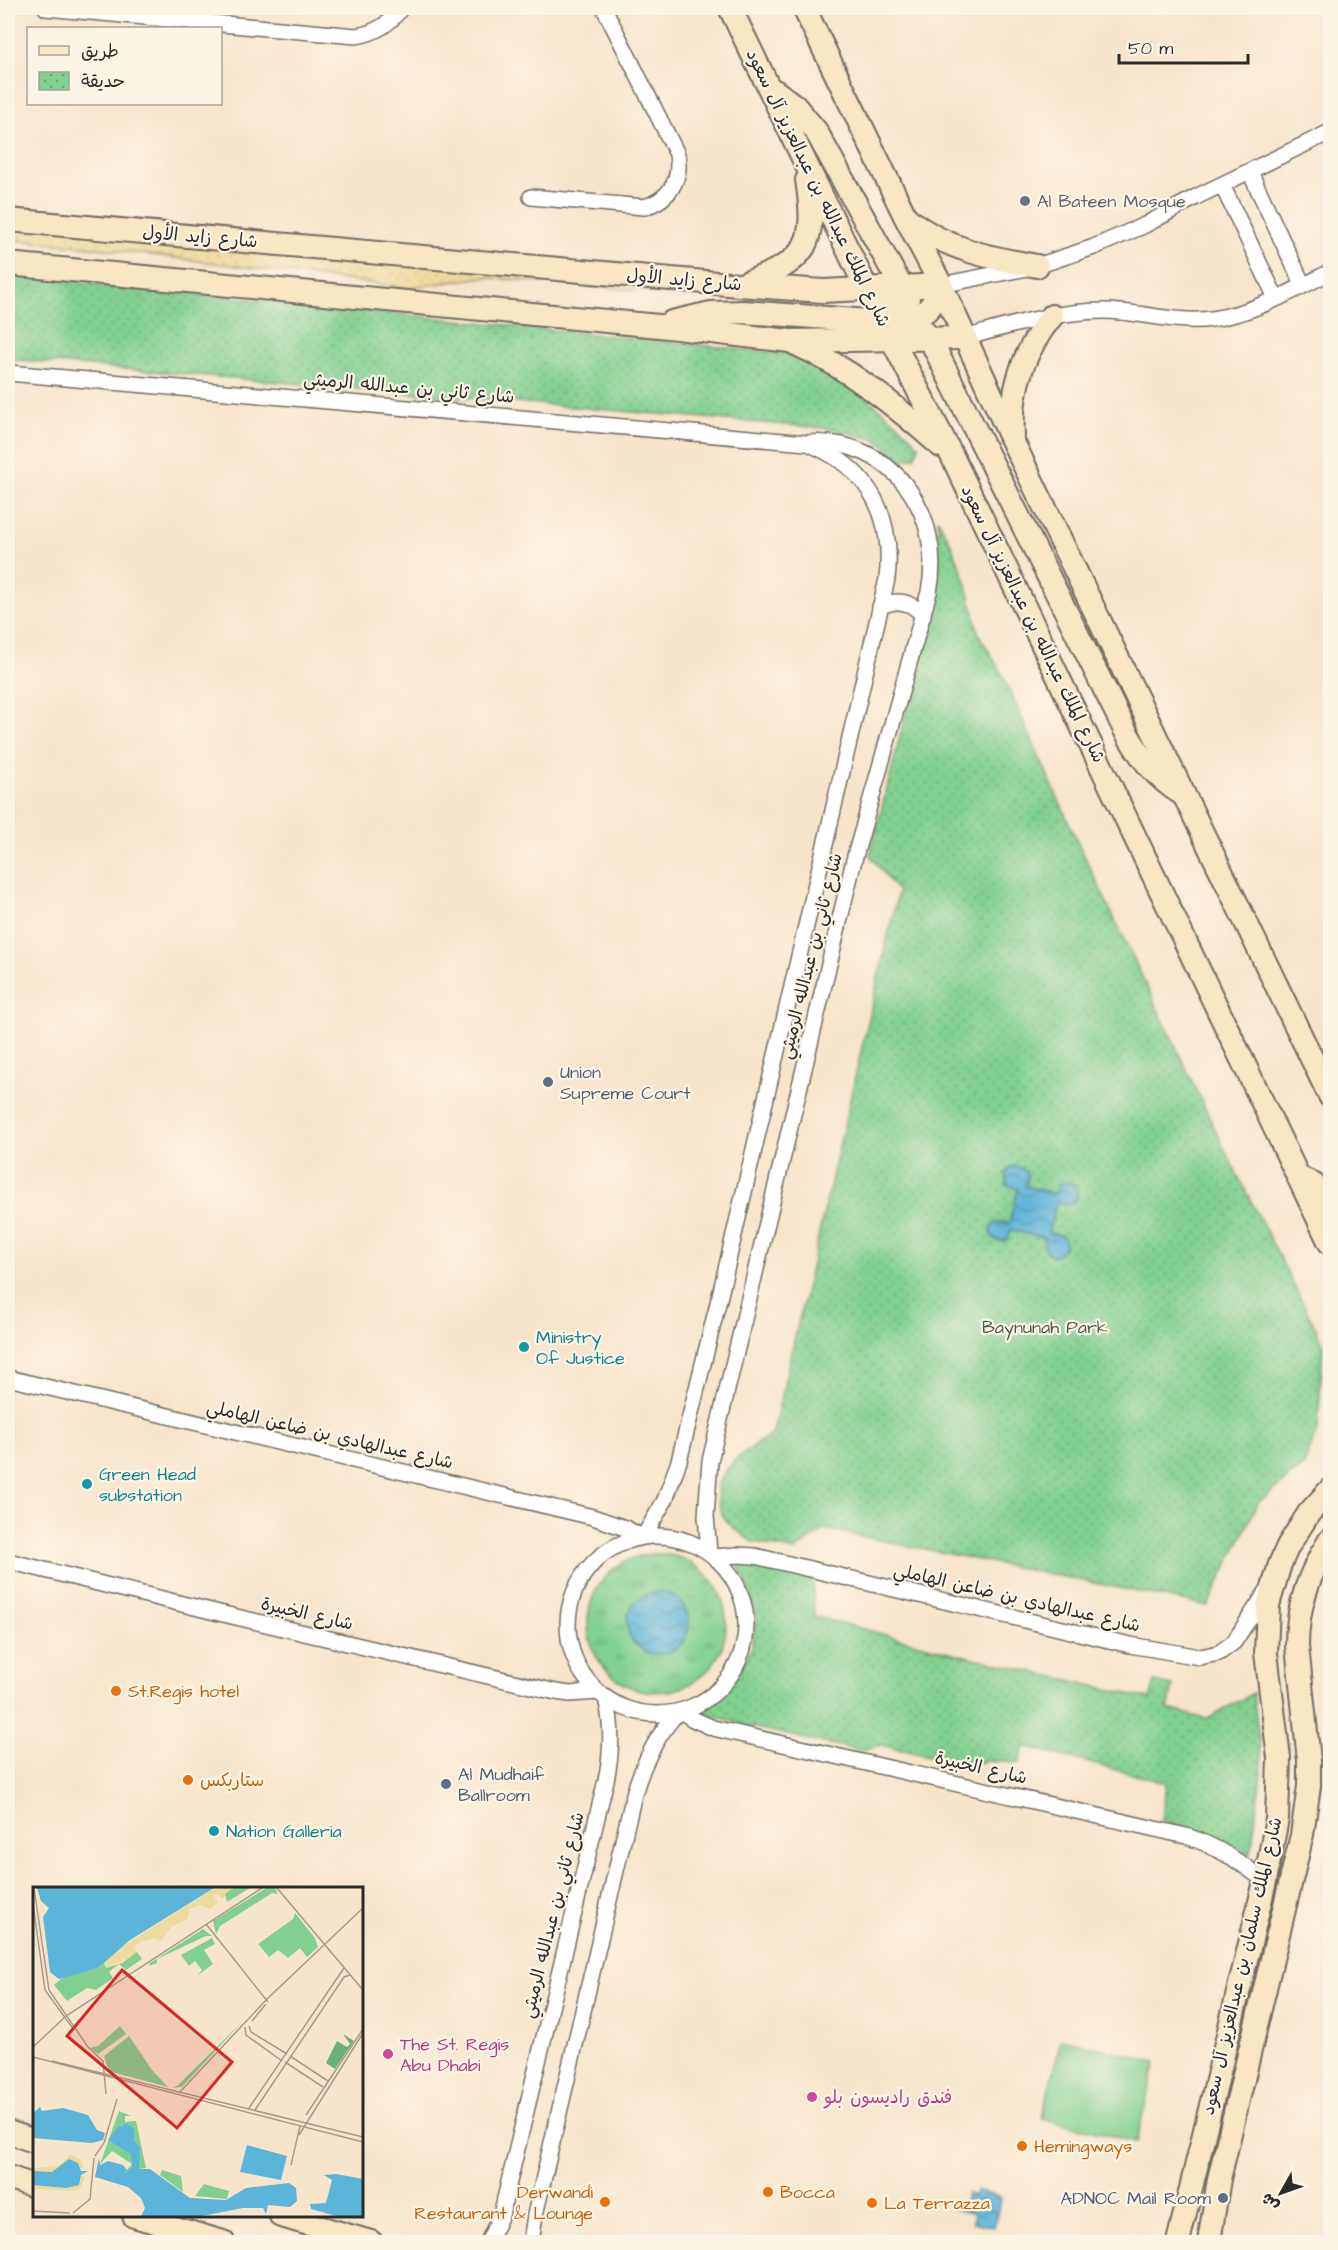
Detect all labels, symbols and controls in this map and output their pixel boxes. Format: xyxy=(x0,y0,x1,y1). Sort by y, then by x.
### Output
legend xyxy=(27,27,222,105)
scale bar xyxy=(1119,27,1248,65)
text: 50 m xyxy=(1128,36,1173,61)
text: طريق xyxy=(81,39,119,64)
street label: شارع الملك عبدالله بن عبدالعزيز آل سعود xyxy=(740,45,896,331)
text: حديقة xyxy=(81,69,125,94)
place label: Al Bateen Mosque xyxy=(1037,189,1186,214)
marker: Al Bateen Mosque xyxy=(1018,194,1032,208)
street label: شارع زايد الأول xyxy=(141,220,259,254)
street label: شارع زايد الأول xyxy=(625,263,743,297)
street label: شارع ثاني بن عبدالله الرميثي xyxy=(302,366,516,413)
street label: شارع الملك عبدالله بن عبدالعزيز آل سعود xyxy=(955,481,1111,767)
street label: شارع ثاني بن عبدالله الرميثي xyxy=(773,850,852,1062)
place label: Union Supreme Court xyxy=(560,1060,691,1106)
marker: Union Supreme Court xyxy=(541,1075,555,1089)
park label: Baynunah Park xyxy=(982,1315,1108,1341)
place label: Ministry Of Justice xyxy=(536,1325,625,1371)
marker: Ministry Of Justice xyxy=(517,1340,531,1354)
street label: شارع عبدالهادي بن ضاعن الهاملي xyxy=(204,1394,456,1478)
place label: Green Head substation xyxy=(99,1462,196,1508)
marker: Green Head substation xyxy=(80,1477,94,1491)
street label: شارع عبدالهادي بن ضاعن الهاملي xyxy=(891,1557,1143,1641)
street label: شارع الخبيرة xyxy=(258,1591,356,1637)
place label: St.Regis hotel xyxy=(128,1679,239,1705)
marker: St.Regis hotel xyxy=(109,1684,123,1698)
street label: شارع الخبيرة xyxy=(932,1745,1030,1791)
place label: Al Mudhaif Ballroom xyxy=(458,1762,545,1808)
place label: ستاربكس xyxy=(200,1768,264,1793)
marker: ستاربكس xyxy=(181,1773,195,1787)
marker: Al Mudhaif Ballroom xyxy=(439,1777,453,1791)
street label: شارع ثاني بن عبدالله الرميثي xyxy=(515,1809,594,2021)
street label: شارع الملك سلمان بن عبدالعزيز آل سعود xyxy=(1196,1815,1288,2117)
place label: Nation Galleria xyxy=(226,1819,342,1844)
marker: Nation Galleria xyxy=(207,1824,221,1838)
inset map xyxy=(33,1887,363,2217)
place label: The St. Regis Abu Dhabi xyxy=(400,2032,509,2078)
marker: The St. Regis Abu Dhabi xyxy=(381,2047,395,2061)
place label: فندق راديسون بلو xyxy=(823,2085,952,2110)
marker: فندق راديسون بلو xyxy=(805,2090,819,2104)
place label: Hemingways xyxy=(1034,2134,1132,2160)
marker: Hemingways xyxy=(1015,2139,1029,2153)
north arrow xyxy=(1251,2163,1311,2223)
place label: Derwandi Restaurant & Lounge xyxy=(414,2180,593,2227)
place label: Bocca xyxy=(780,2180,835,2205)
marker: Bocca xyxy=(761,2185,775,2199)
place label: ADNOC Mail Room xyxy=(1061,2186,1211,2211)
text: ش xyxy=(1256,2188,1284,2216)
place label: La Terrazza xyxy=(884,2191,990,2216)
marker: ADNOC Mail Room xyxy=(1216,2191,1230,2205)
marker: Derwandi Restaurant & Lounge xyxy=(598,2195,612,2209)
marker: La Terrazza xyxy=(865,2196,879,2210)

